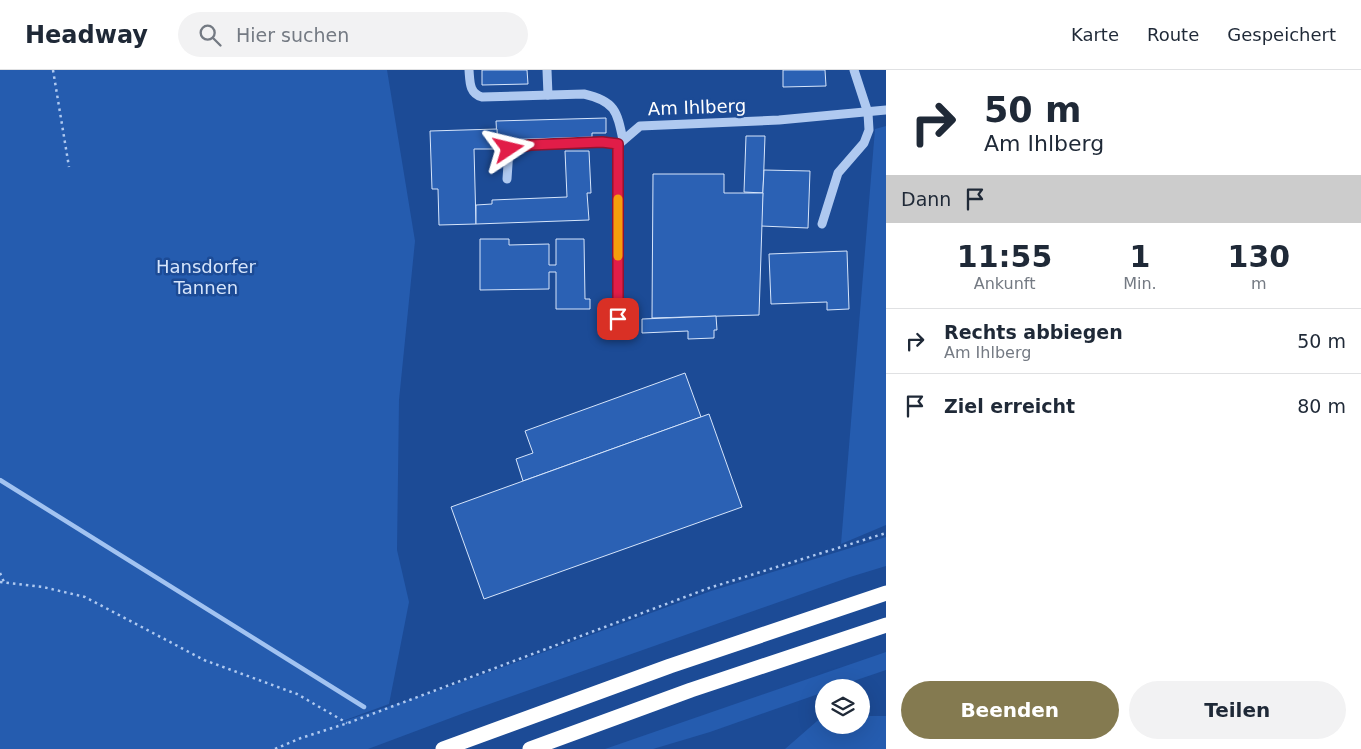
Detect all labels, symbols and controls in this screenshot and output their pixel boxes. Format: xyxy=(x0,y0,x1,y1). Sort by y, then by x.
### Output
search box xyxy=(178,12,528,57)
text: Headway xyxy=(25,21,148,49)
icon: search xyxy=(196,21,224,49)
text: Hier suchen xyxy=(236,24,349,46)
text: Karte xyxy=(1071,24,1119,45)
text: Route xyxy=(1147,24,1199,45)
text: Gespeichert xyxy=(1227,24,1336,45)
icon: right xyxy=(901,90,966,155)
text: 50 m xyxy=(984,90,1081,130)
street label: Am Ihlberg xyxy=(648,95,746,119)
position arrow xyxy=(482,122,534,174)
text: Am Ihlberg xyxy=(984,131,1104,156)
icon: arrive xyxy=(961,185,989,213)
text: Dann xyxy=(901,188,951,210)
text: 11:55 xyxy=(957,239,1052,274)
text: 1 xyxy=(1129,239,1150,274)
text: 130 xyxy=(1228,239,1290,274)
park label: Hansdorfer Tannen xyxy=(156,256,257,298)
text: Ankunft xyxy=(974,274,1035,293)
text: Min. xyxy=(1123,274,1157,293)
text: m xyxy=(1251,274,1267,293)
pin xyxy=(597,298,639,340)
icon: arrive xyxy=(604,305,632,333)
text: Rechts abbiegen xyxy=(944,321,1123,343)
icon: right xyxy=(901,327,929,355)
text: 50 m xyxy=(1297,330,1346,352)
text: Am Ihlberg xyxy=(944,343,1031,362)
icon: arrive xyxy=(901,392,929,420)
text: Ziel erreicht xyxy=(944,395,1075,417)
text: 80 m xyxy=(1297,395,1346,417)
map controls xyxy=(815,679,870,734)
button: layers xyxy=(815,679,870,734)
button: Beenden xyxy=(901,681,1119,739)
button: Teilen xyxy=(1129,681,1346,739)

